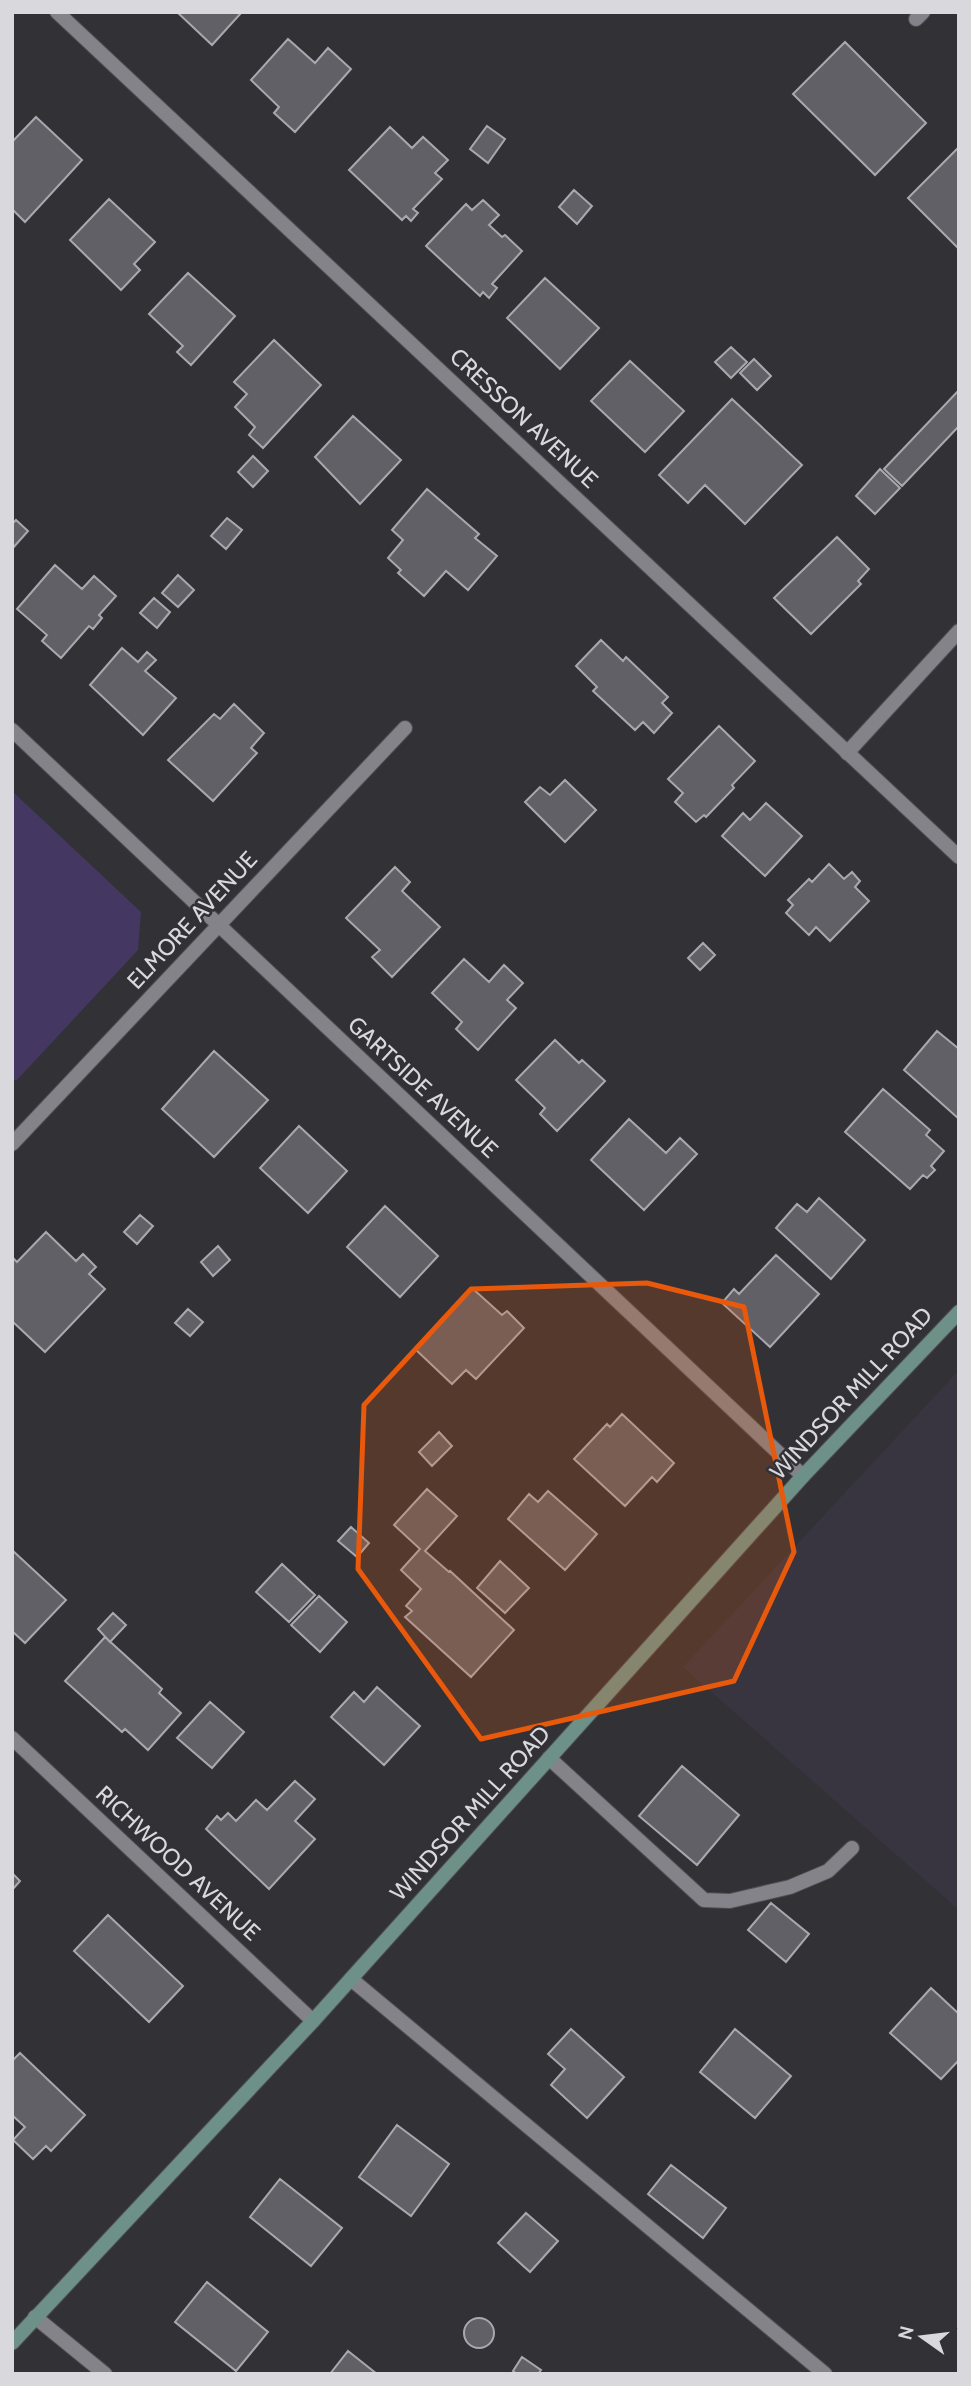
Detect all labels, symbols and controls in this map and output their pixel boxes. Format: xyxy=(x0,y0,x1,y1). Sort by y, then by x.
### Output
street label: CRESSON AVENUE xyxy=(444,342,604,494)
street label: ELMORE AVENUE xyxy=(121,845,263,995)
street label: GARTSIDE AVENUE xyxy=(342,1010,504,1164)
street label: WINDSOR MILL ROAD xyxy=(764,1301,938,1485)
street label: WINDSOR MILL ROAD xyxy=(384,1720,556,1906)
street label: RICHWOOD AVENUE xyxy=(90,1780,266,1946)
north arrow xyxy=(887,2302,957,2372)
text: N xyxy=(893,2324,919,2342)

